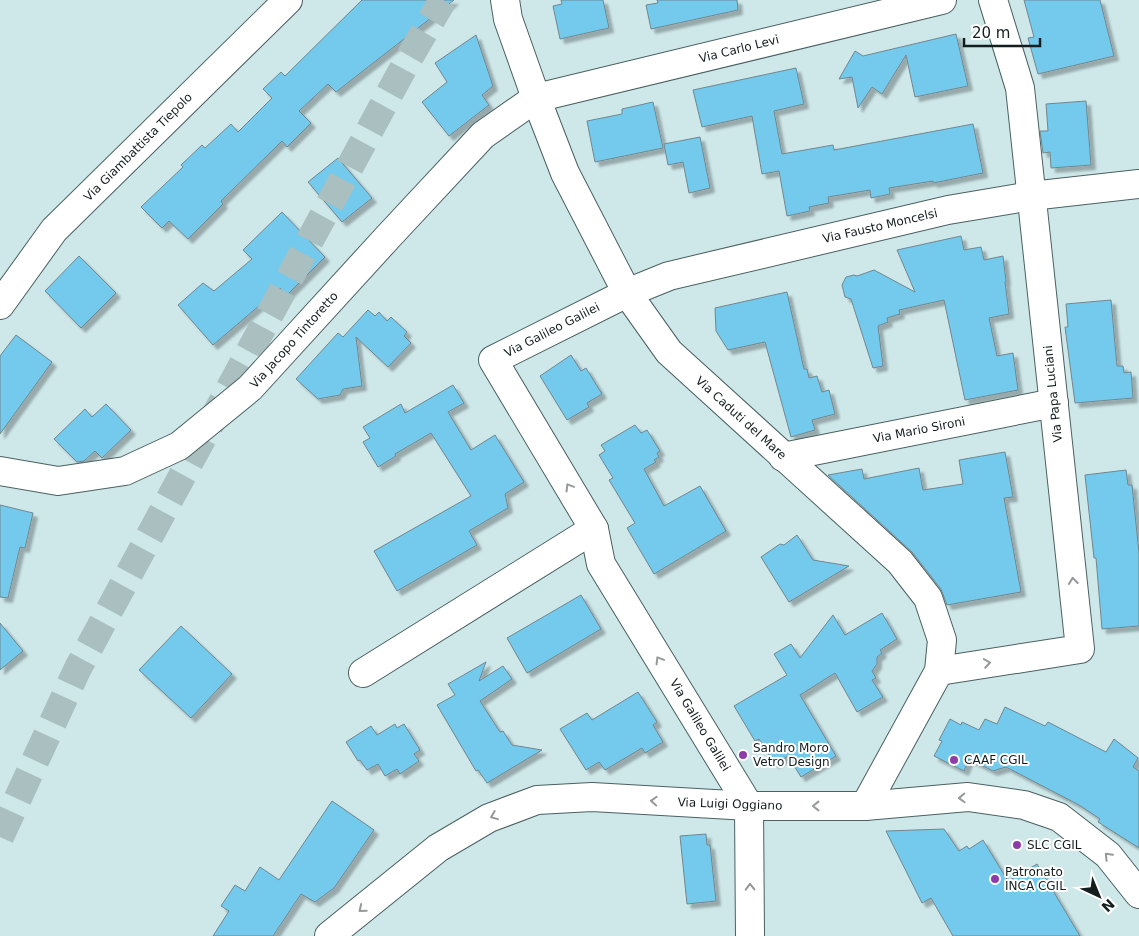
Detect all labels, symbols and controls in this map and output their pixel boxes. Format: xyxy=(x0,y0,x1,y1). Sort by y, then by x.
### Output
scale bar xyxy=(964,15,1040,47)
text: 20 m xyxy=(972,24,1010,42)
street label: Via Carlo Levi xyxy=(698,32,780,66)
street label: Via Giambattista Tiepolo xyxy=(81,90,195,204)
street label: Via Fausto Moncelsi xyxy=(821,206,939,246)
street label: Via Jacopo Tintoretto xyxy=(247,289,341,391)
street label: Via Galileo Galilei xyxy=(502,300,602,360)
street label: Via Papa Luciani xyxy=(1041,345,1065,443)
street label: Via Caduti del Mare xyxy=(693,374,789,462)
street label: Via Mario Sironi xyxy=(872,414,966,446)
one-way arrow xyxy=(566,484,576,493)
one-way arrow xyxy=(1068,577,1079,585)
one-way arrow xyxy=(656,656,666,665)
one-way arrow xyxy=(983,659,992,669)
street label: Via Galileo Galilei xyxy=(667,676,733,774)
place label: Sandro Moro Vetro Design xyxy=(753,741,830,769)
marker: Sandro Moro Vetro Design xyxy=(737,749,749,761)
place label: CAAF CGIL xyxy=(964,753,1028,767)
marker: CAAF CGIL xyxy=(948,754,960,766)
one-way arrow xyxy=(958,793,966,804)
one-way arrow xyxy=(650,795,658,806)
street label: Via Luigi Oggiano xyxy=(677,795,783,813)
one-way arrow xyxy=(812,801,820,811)
one-way arrow xyxy=(491,810,499,820)
place label: SLC CGIL xyxy=(1027,838,1082,852)
marker: SLC CGIL xyxy=(1011,839,1023,851)
one-way arrow xyxy=(1105,853,1114,862)
place label: Patronato INCA CGIL xyxy=(1005,865,1066,893)
north arrow xyxy=(1074,871,1124,921)
marker: Patronato INCA CGIL xyxy=(989,873,1001,885)
one-way arrow xyxy=(744,883,755,891)
text: N xyxy=(1098,896,1118,915)
one-way arrow xyxy=(359,904,368,912)

